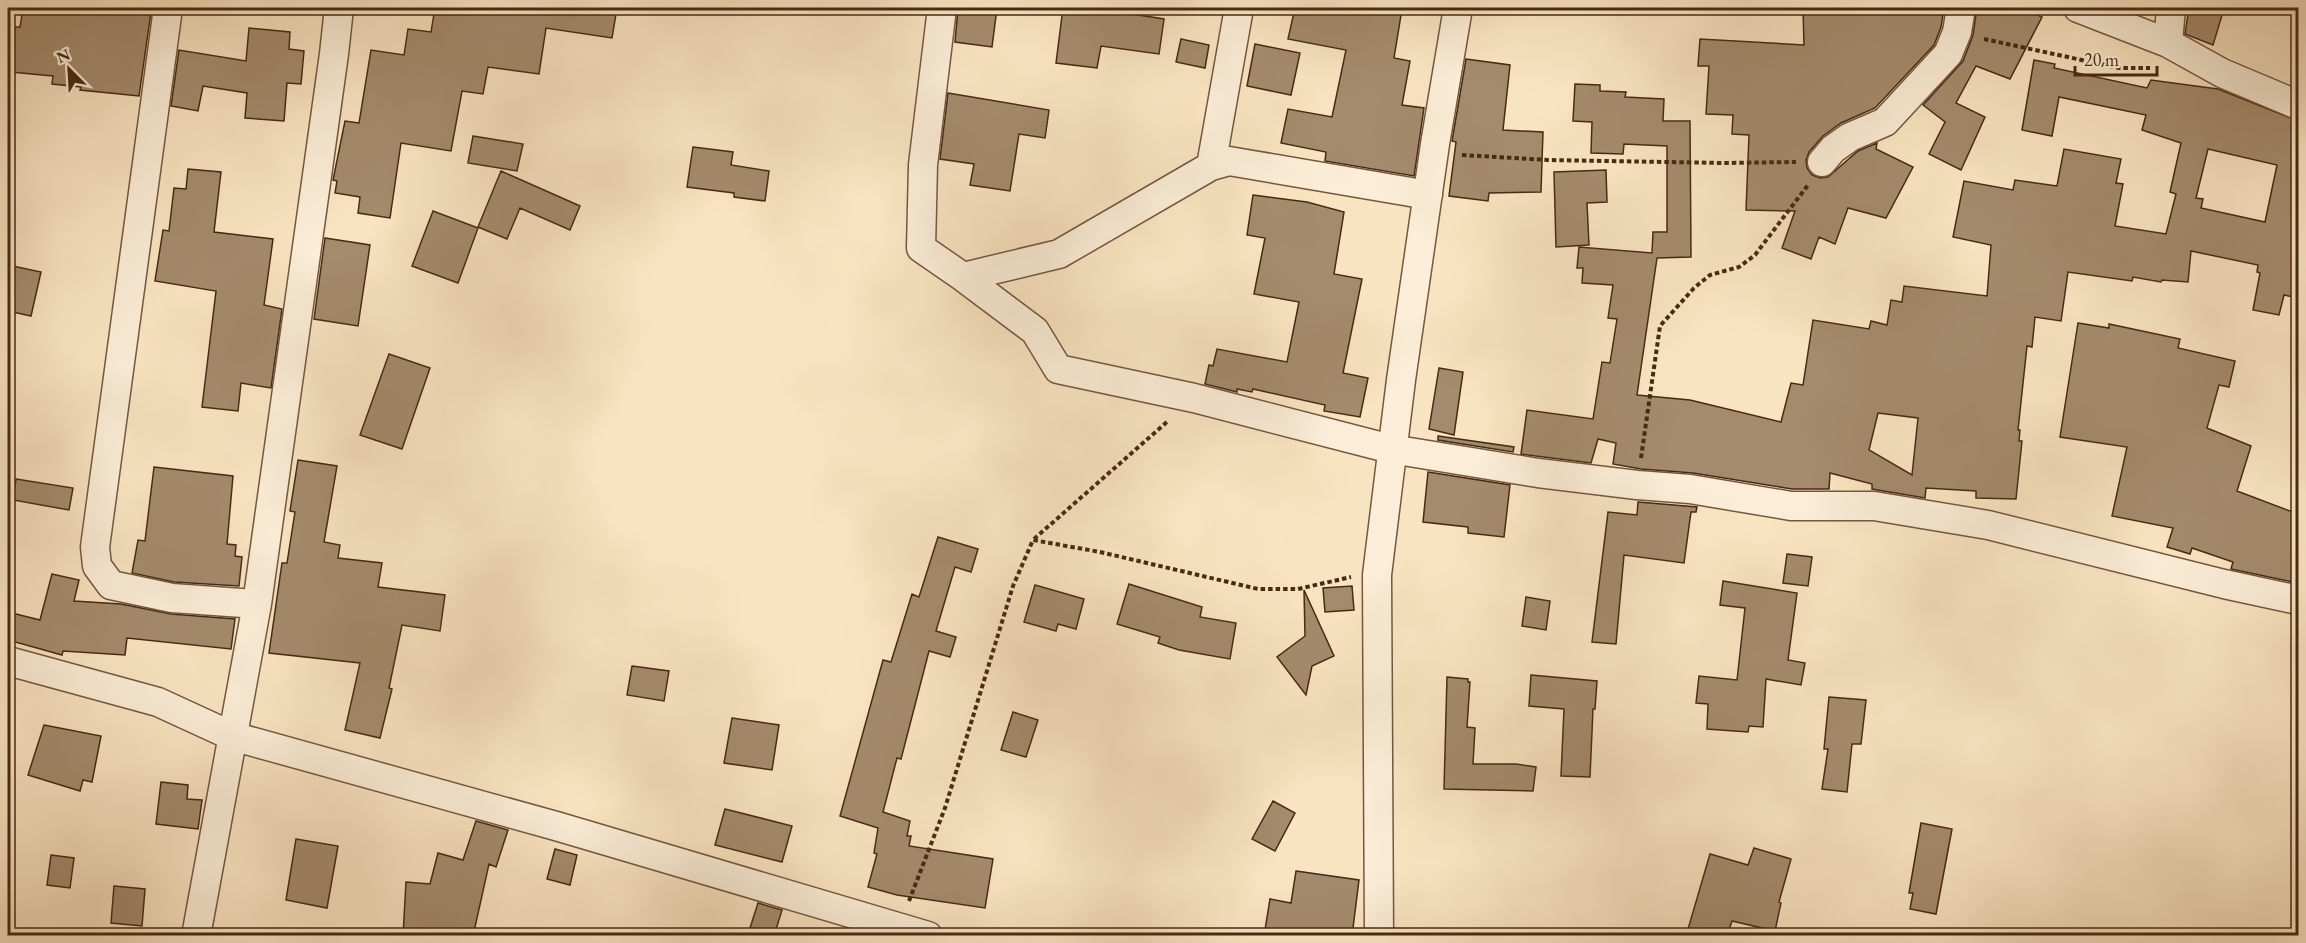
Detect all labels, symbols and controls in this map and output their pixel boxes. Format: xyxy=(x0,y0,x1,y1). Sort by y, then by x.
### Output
north arrow xyxy=(39,39,99,99)
scale bar xyxy=(2075,39,2158,77)
text: N xyxy=(53,44,73,68)
text: 20 m xyxy=(2084,48,2119,71)

